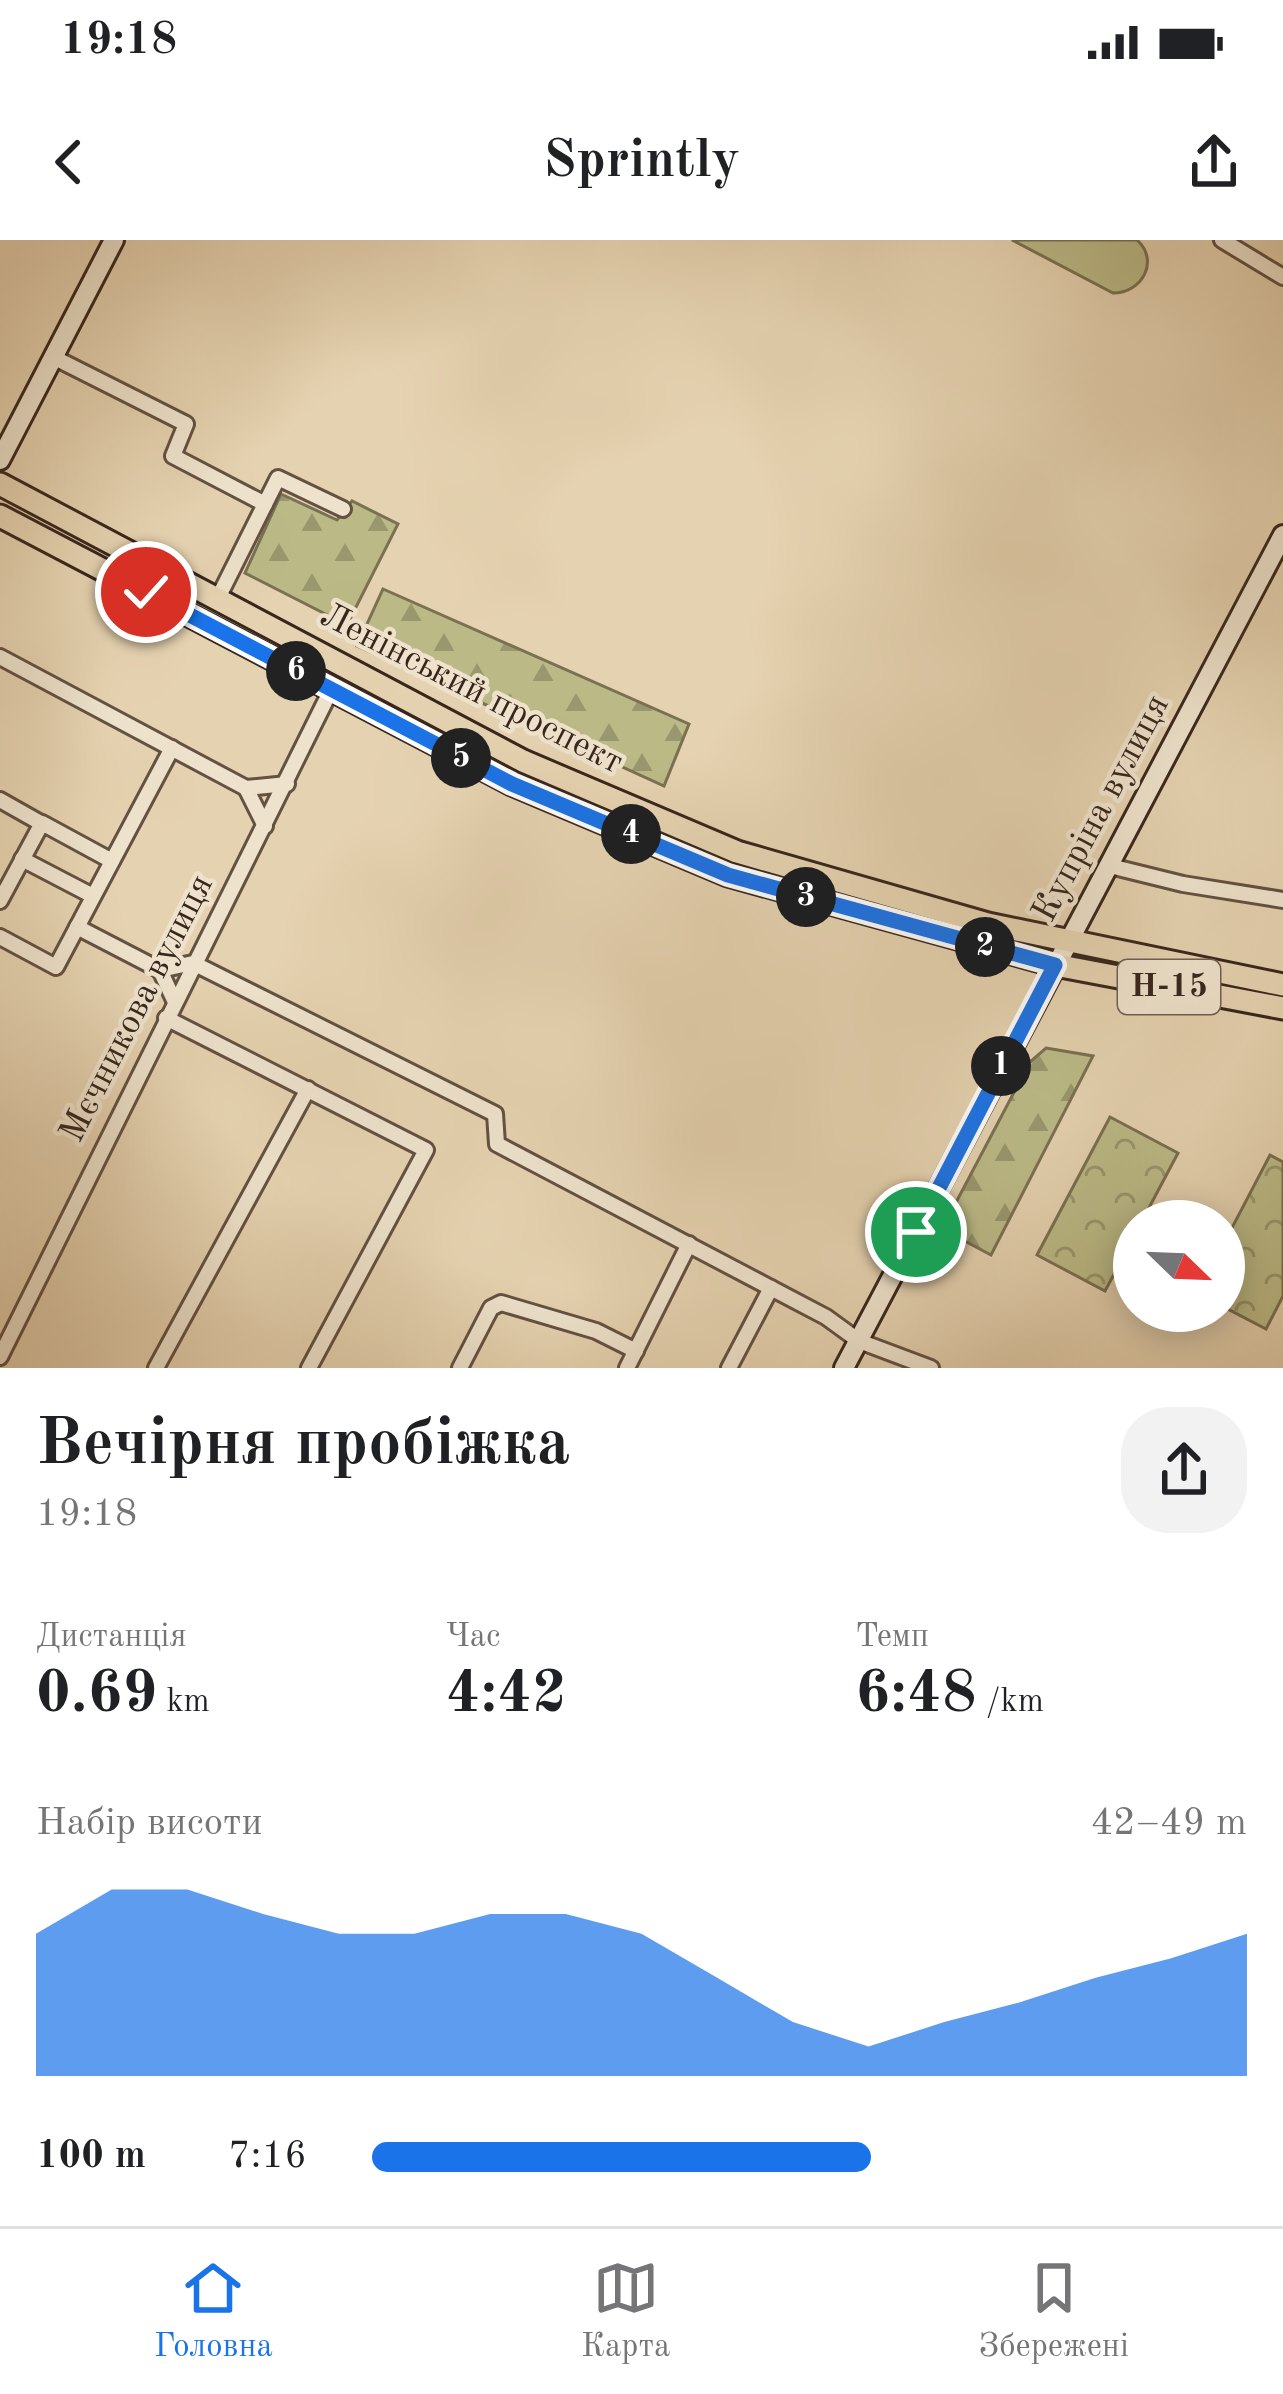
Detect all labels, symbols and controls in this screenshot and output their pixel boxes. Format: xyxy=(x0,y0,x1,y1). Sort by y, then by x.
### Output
text: 19:18 xyxy=(60,19,177,64)
icon: back xyxy=(36,129,102,195)
icon: share xyxy=(1181,129,1247,195)
text: Sprintly xyxy=(543,135,740,189)
pin xyxy=(95,541,197,643)
icon: check xyxy=(113,559,179,625)
street label: Ленінський проспект xyxy=(314,598,628,782)
pin: 6 xyxy=(266,641,326,701)
text: 6 xyxy=(286,654,306,687)
street label: Купріна вулиця xyxy=(1027,690,1177,928)
pin: 5 xyxy=(431,728,491,788)
text: 5 xyxy=(451,741,471,774)
pin: 4 xyxy=(601,804,661,864)
text: 4 xyxy=(621,817,641,850)
pin: 3 xyxy=(776,867,836,927)
street label: Мєчникова вулиця xyxy=(55,870,221,1148)
text: 3 xyxy=(796,880,816,913)
pin: 2 xyxy=(955,917,1015,977)
text: 2 xyxy=(975,930,995,963)
road number: Н-15 xyxy=(1118,960,1220,1014)
pin: 1 xyxy=(971,1036,1031,1096)
text: 1 xyxy=(991,1049,1011,1082)
pin xyxy=(865,1181,967,1283)
icon: arrive xyxy=(883,1199,949,1265)
north arrow xyxy=(1113,1200,1245,1332)
map controls xyxy=(1113,1200,1245,1332)
button: share xyxy=(1121,1407,1247,1533)
text: Вечірня пробіжка xyxy=(36,1413,570,1479)
text: 19:18 xyxy=(36,1495,137,1534)
text: Дистанція xyxy=(36,1621,187,1654)
text: Час xyxy=(446,1621,501,1654)
text: Темп xyxy=(855,1621,929,1654)
text: 0.69 xyxy=(36,1665,157,1725)
text: 4:42 xyxy=(446,1665,567,1725)
text: 6:48 xyxy=(855,1665,977,1725)
text: km xyxy=(157,1686,210,1719)
text: /km xyxy=(977,1686,1044,1719)
text: Набір висоти xyxy=(36,1804,262,1843)
text: 42–49 m xyxy=(1090,1804,1247,1843)
text: 100 m xyxy=(36,2137,146,2176)
text: 7:16 xyxy=(228,2137,307,2176)
tab: Головна xyxy=(154,2255,273,2368)
tab: Карта xyxy=(581,2255,670,2368)
tab: Збережені xyxy=(979,2255,1129,2368)

